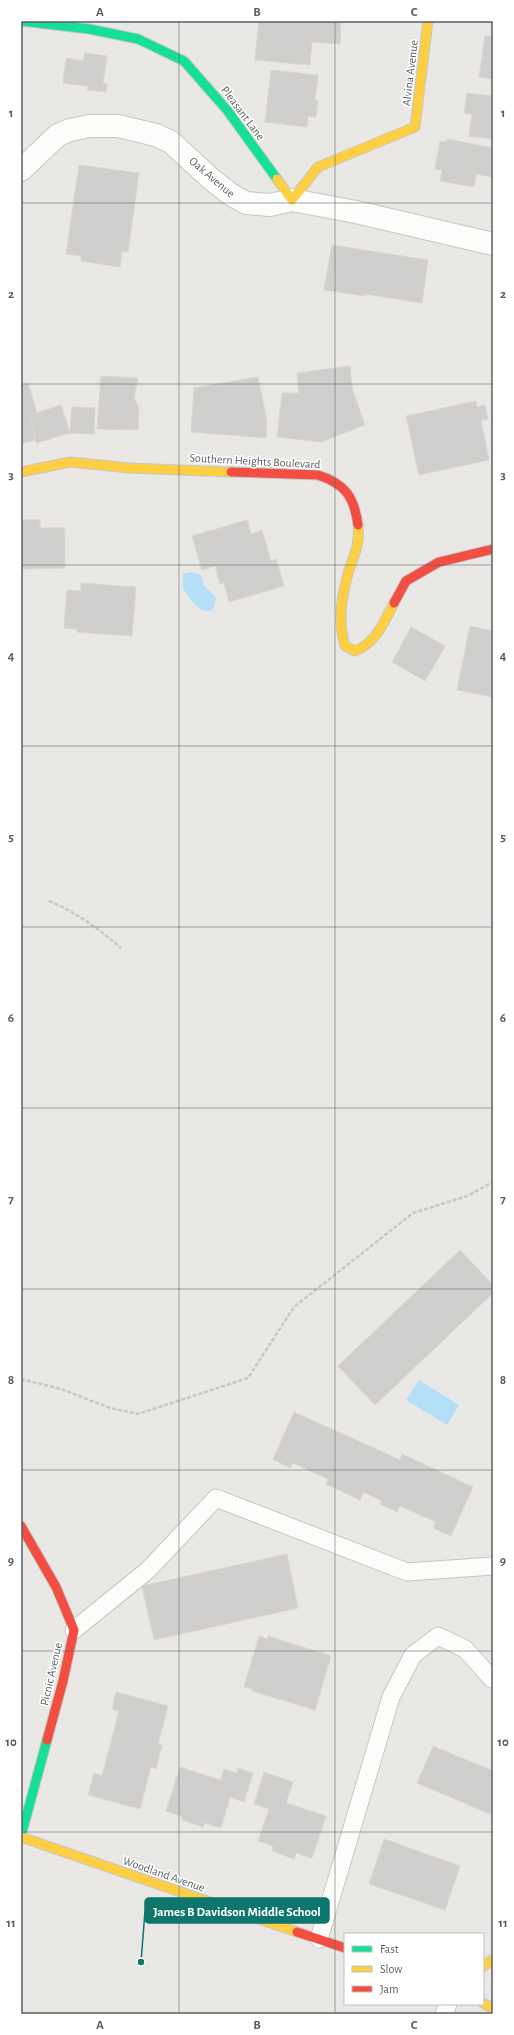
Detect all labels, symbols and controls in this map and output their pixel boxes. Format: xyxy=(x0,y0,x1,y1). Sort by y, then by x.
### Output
text: A xyxy=(96,6,104,19)
text: B xyxy=(253,6,261,19)
text: C xyxy=(411,6,418,19)
street label: Alvina Avenue xyxy=(400,39,420,107)
street label: Pleasant Lane xyxy=(219,84,267,142)
text: 1 xyxy=(9,107,13,120)
text: 1 xyxy=(501,107,505,120)
street label: Oak Avenue xyxy=(187,155,237,199)
text: 2 xyxy=(8,288,14,301)
text: 2 xyxy=(500,288,506,301)
street label: Southern Heights Boulevard xyxy=(189,452,321,470)
text: 3 xyxy=(8,469,14,482)
text: 3 xyxy=(500,469,506,482)
text: 4 xyxy=(8,650,15,663)
text: 4 xyxy=(500,650,507,663)
text: 5 xyxy=(8,831,14,844)
text: 5 xyxy=(500,831,506,844)
text: 6 xyxy=(8,1012,14,1025)
text: 6 xyxy=(500,1012,506,1025)
text: 7 xyxy=(8,1193,14,1206)
text: 7 xyxy=(500,1193,506,1206)
text: 8 xyxy=(8,1374,14,1387)
text: 8 xyxy=(500,1374,506,1387)
text: 9 xyxy=(8,1555,14,1568)
text: 9 xyxy=(500,1555,506,1568)
street label: Picnic Avenue xyxy=(38,1641,64,1707)
text: 10 xyxy=(5,1736,17,1749)
text: 10 xyxy=(497,1736,509,1749)
street label: Woodland Avenue xyxy=(121,1854,207,1894)
callout: James B Davidson Middle School xyxy=(145,1898,329,1923)
text: James B Davidson Middle School xyxy=(153,1906,321,1919)
text: 11 xyxy=(6,1917,16,1930)
text: 11 xyxy=(498,1917,508,1930)
legend xyxy=(344,1933,484,2005)
text: Fast xyxy=(380,1943,399,1955)
text: Slow xyxy=(380,1963,402,1975)
text: Jam xyxy=(380,1983,399,1995)
text: A xyxy=(96,2019,104,2032)
text: B xyxy=(253,2019,261,2032)
text: C xyxy=(411,2019,418,2032)

